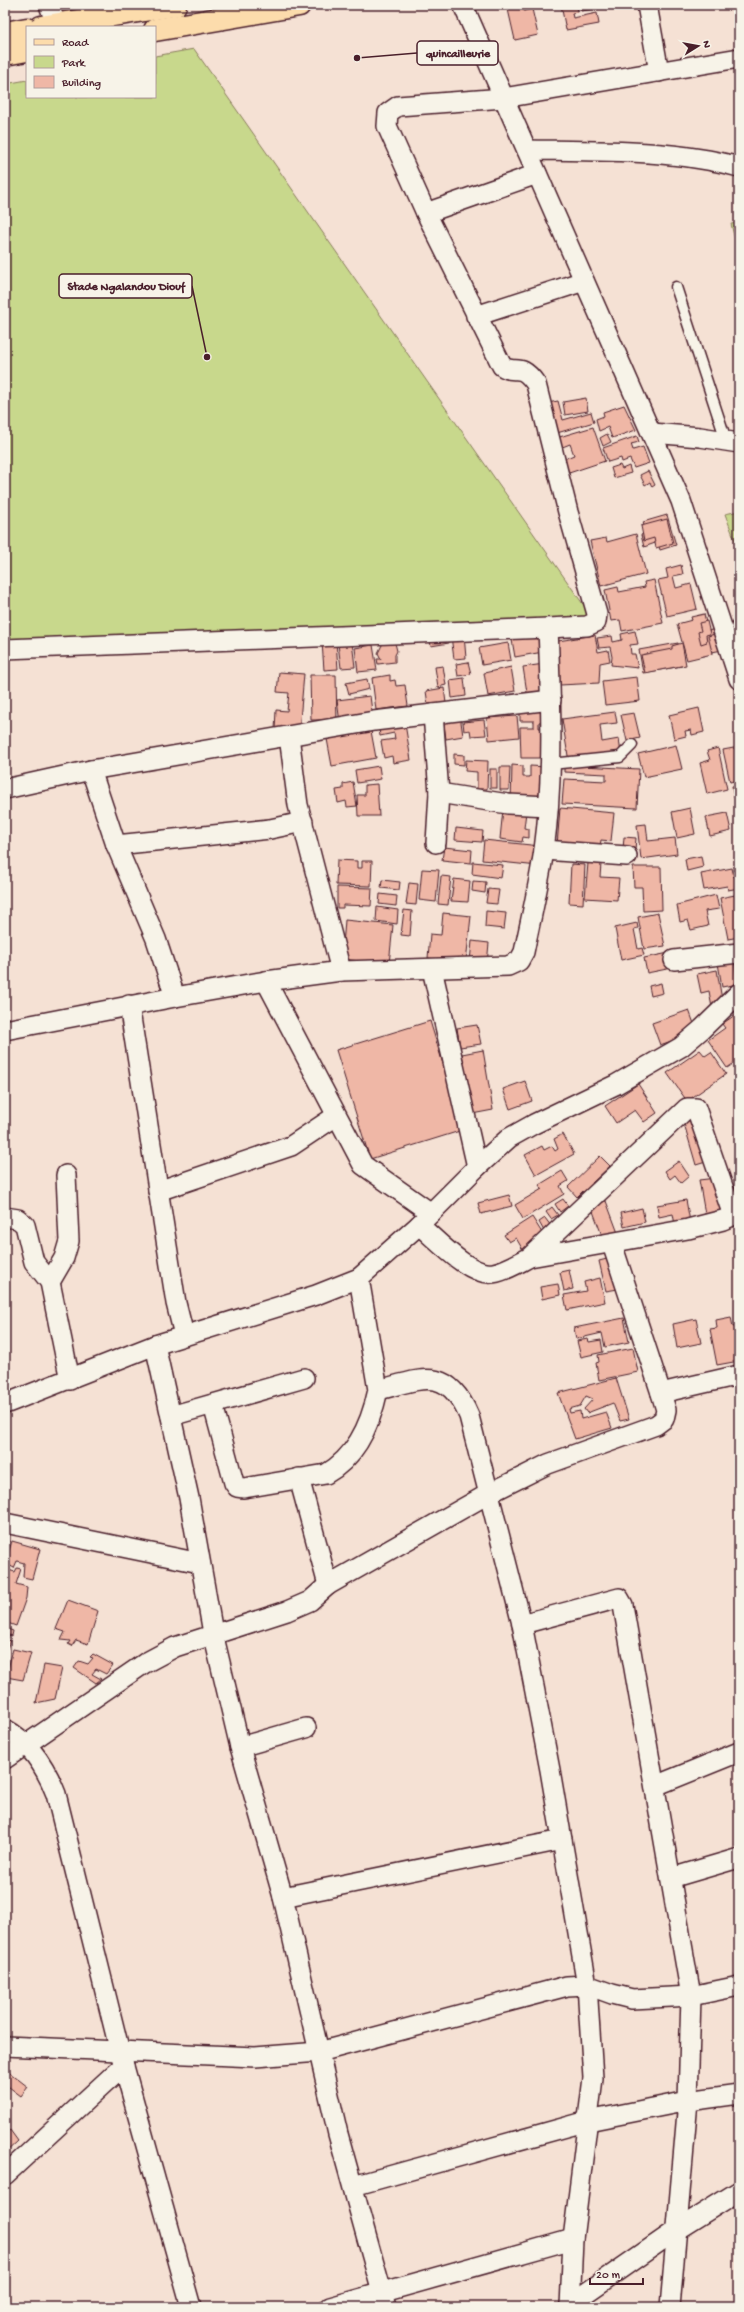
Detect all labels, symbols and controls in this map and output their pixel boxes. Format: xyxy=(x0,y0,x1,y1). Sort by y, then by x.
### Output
legend xyxy=(26,26,156,98)
north arrow xyxy=(678,26,718,66)
text: Road xyxy=(62,37,89,51)
text: N xyxy=(699,40,712,49)
callout: quincailleurie xyxy=(417,41,498,65)
text: quincailleurie xyxy=(426,48,491,62)
text: Park xyxy=(61,57,87,71)
text: Building xyxy=(61,77,101,91)
callout: Stade Ngalandou Diouf xyxy=(59,274,192,298)
text: Stade Ngalandou Diouf xyxy=(67,281,186,295)
scale bar xyxy=(590,2260,643,2286)
text: 20 m xyxy=(596,2269,621,2283)

